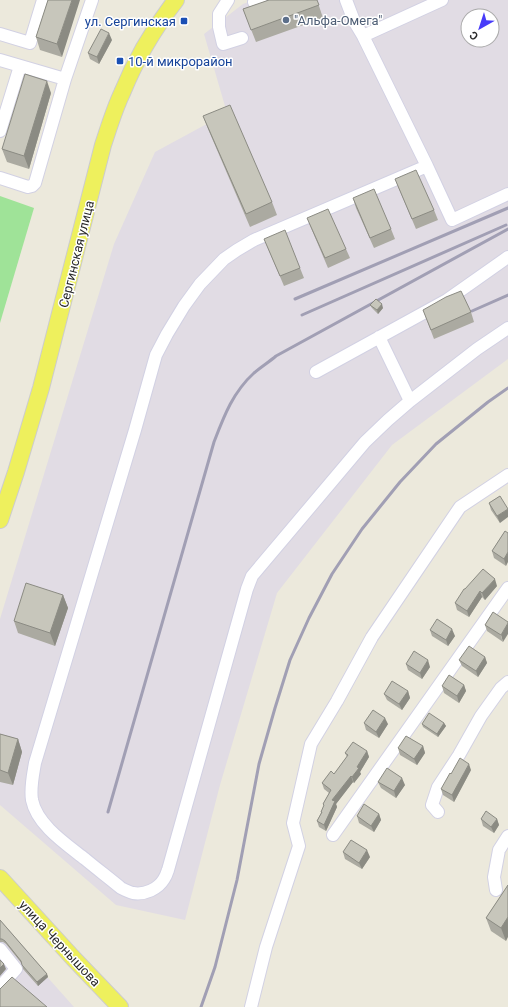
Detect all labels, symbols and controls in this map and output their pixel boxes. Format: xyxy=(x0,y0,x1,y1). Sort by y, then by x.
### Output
north arrow xyxy=(460,8,500,48)
place label: "Альфа-Омега" xyxy=(294,13,382,28)
place label: ул. Сергинская xyxy=(85,14,176,29)
marker: "Альфа-Омега" xyxy=(281,15,291,25)
marker: ул. Сергинская xyxy=(179,16,189,26)
text: С xyxy=(467,28,481,43)
place label: 10-й микрорайон xyxy=(128,54,233,69)
marker: 10-й микрорайон xyxy=(115,56,125,66)
street label: Сергинская улица xyxy=(56,199,97,309)
street label: улица Чернышова xyxy=(16,897,103,989)

